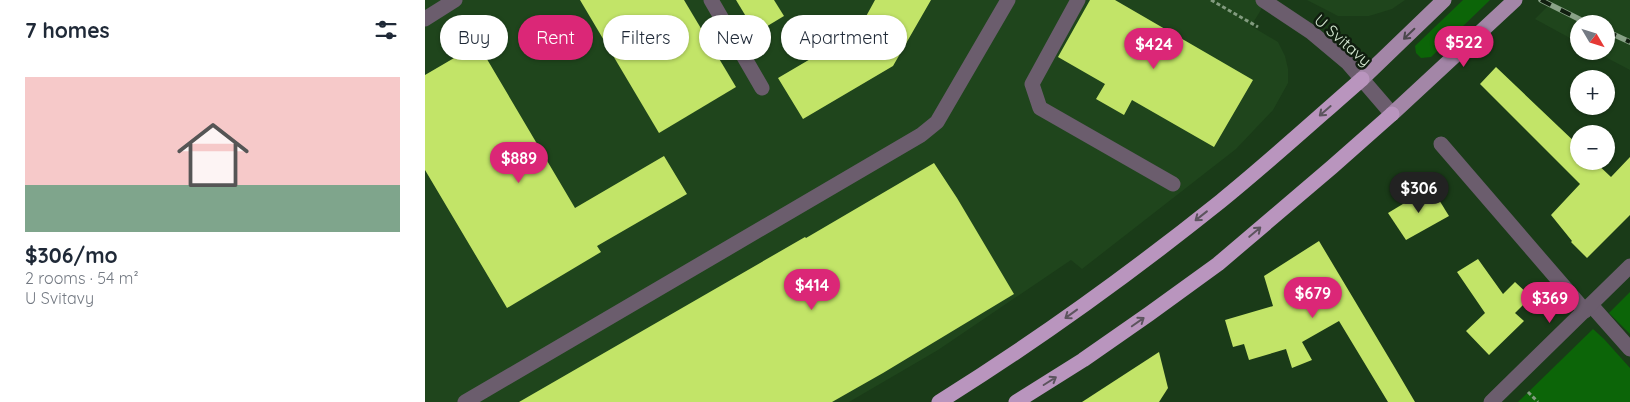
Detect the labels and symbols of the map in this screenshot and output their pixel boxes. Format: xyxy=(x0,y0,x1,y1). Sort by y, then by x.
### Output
street label: U Svitavy xyxy=(1310,10,1376,70)
north arrow xyxy=(1570,15,1615,60)
pin: $522 xyxy=(1434,26,1494,68)
pin: $424 xyxy=(1124,28,1184,70)
one-way arrow xyxy=(1403,28,1416,40)
one-way arrow xyxy=(1319,106,1332,117)
pin: $889 xyxy=(489,142,549,184)
pin: $306 xyxy=(1389,172,1449,214)
one-way arrow xyxy=(1194,211,1208,221)
one-way arrow xyxy=(1248,227,1261,238)
pin: $414 xyxy=(782,268,842,311)
pin: $679 xyxy=(1283,276,1343,319)
pin: $369 xyxy=(1520,282,1580,324)
one-way arrow xyxy=(1064,309,1078,319)
one-way arrow xyxy=(1131,317,1145,327)
one-way arrow xyxy=(1042,376,1056,386)

